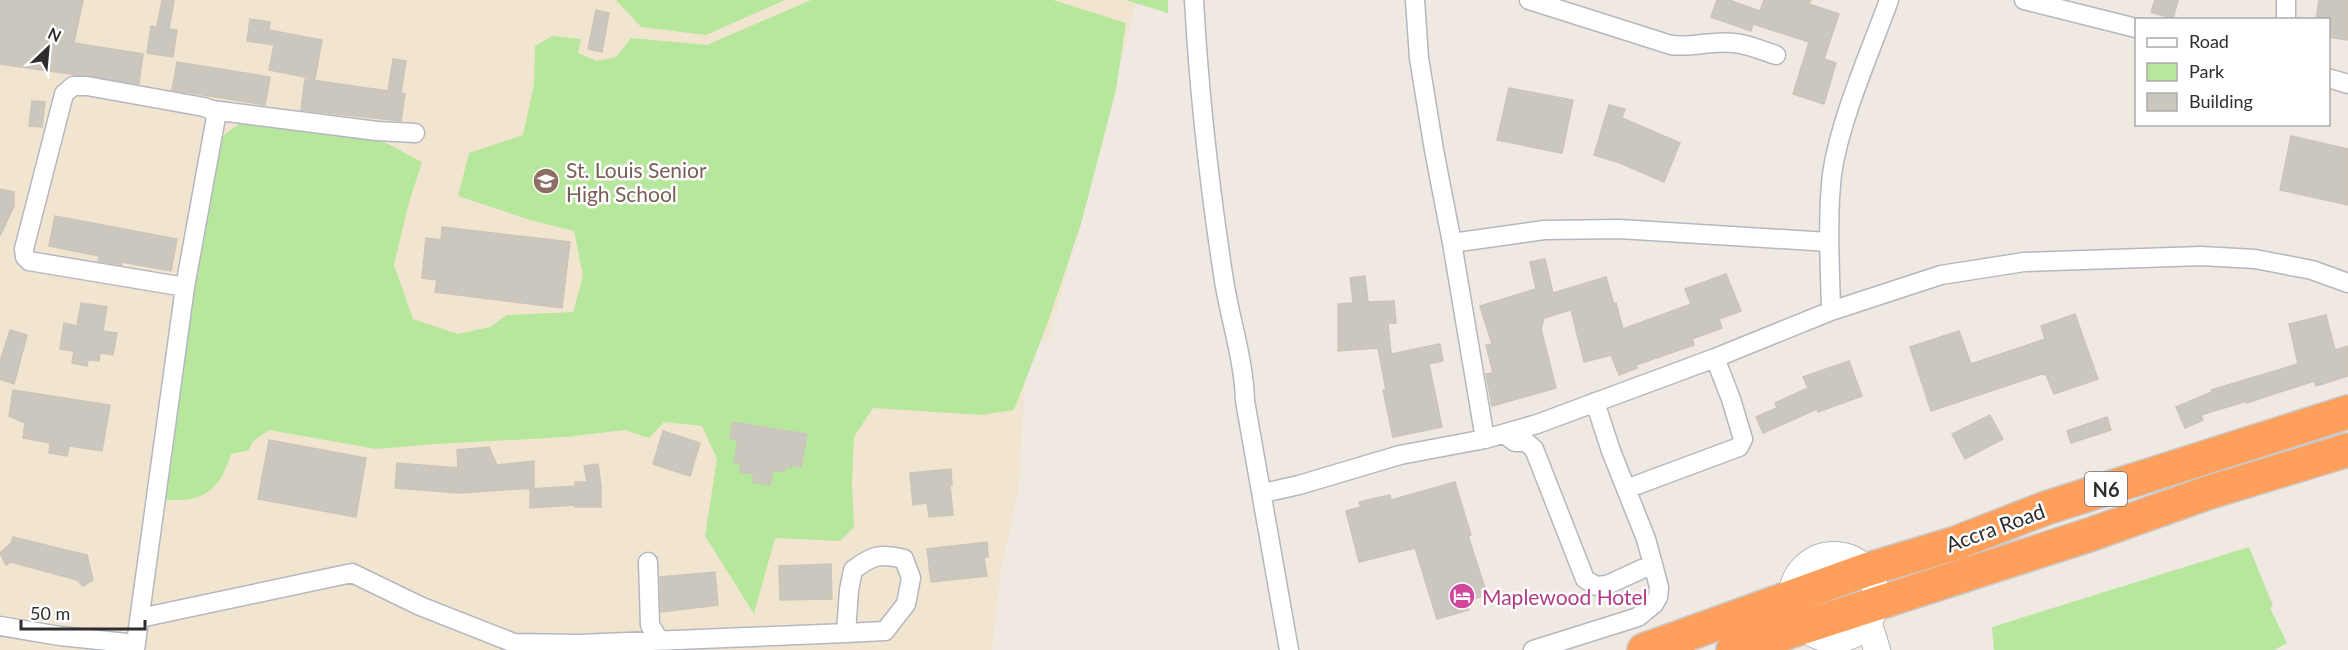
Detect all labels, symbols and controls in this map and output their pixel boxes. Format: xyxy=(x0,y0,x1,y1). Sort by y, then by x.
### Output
north arrow xyxy=(18,18,78,78)
legend xyxy=(2135,18,2330,126)
text: N xyxy=(45,23,64,45)
text: Road xyxy=(2189,30,2229,52)
text: Park xyxy=(2189,60,2225,82)
text: Building xyxy=(2189,90,2253,112)
place label: St. Louis Senior High School xyxy=(566,157,707,206)
school or university icon: St. Louis Senior High School xyxy=(531,166,561,196)
road number: N6 xyxy=(2085,472,2127,506)
street label: Accra Road xyxy=(1942,498,2048,556)
hotel icon: Maplewood Hotel xyxy=(1447,581,1477,611)
place label: Maplewood Hotel xyxy=(1482,584,1648,609)
scale bar xyxy=(21,593,146,631)
text: 50 m xyxy=(30,602,70,624)

